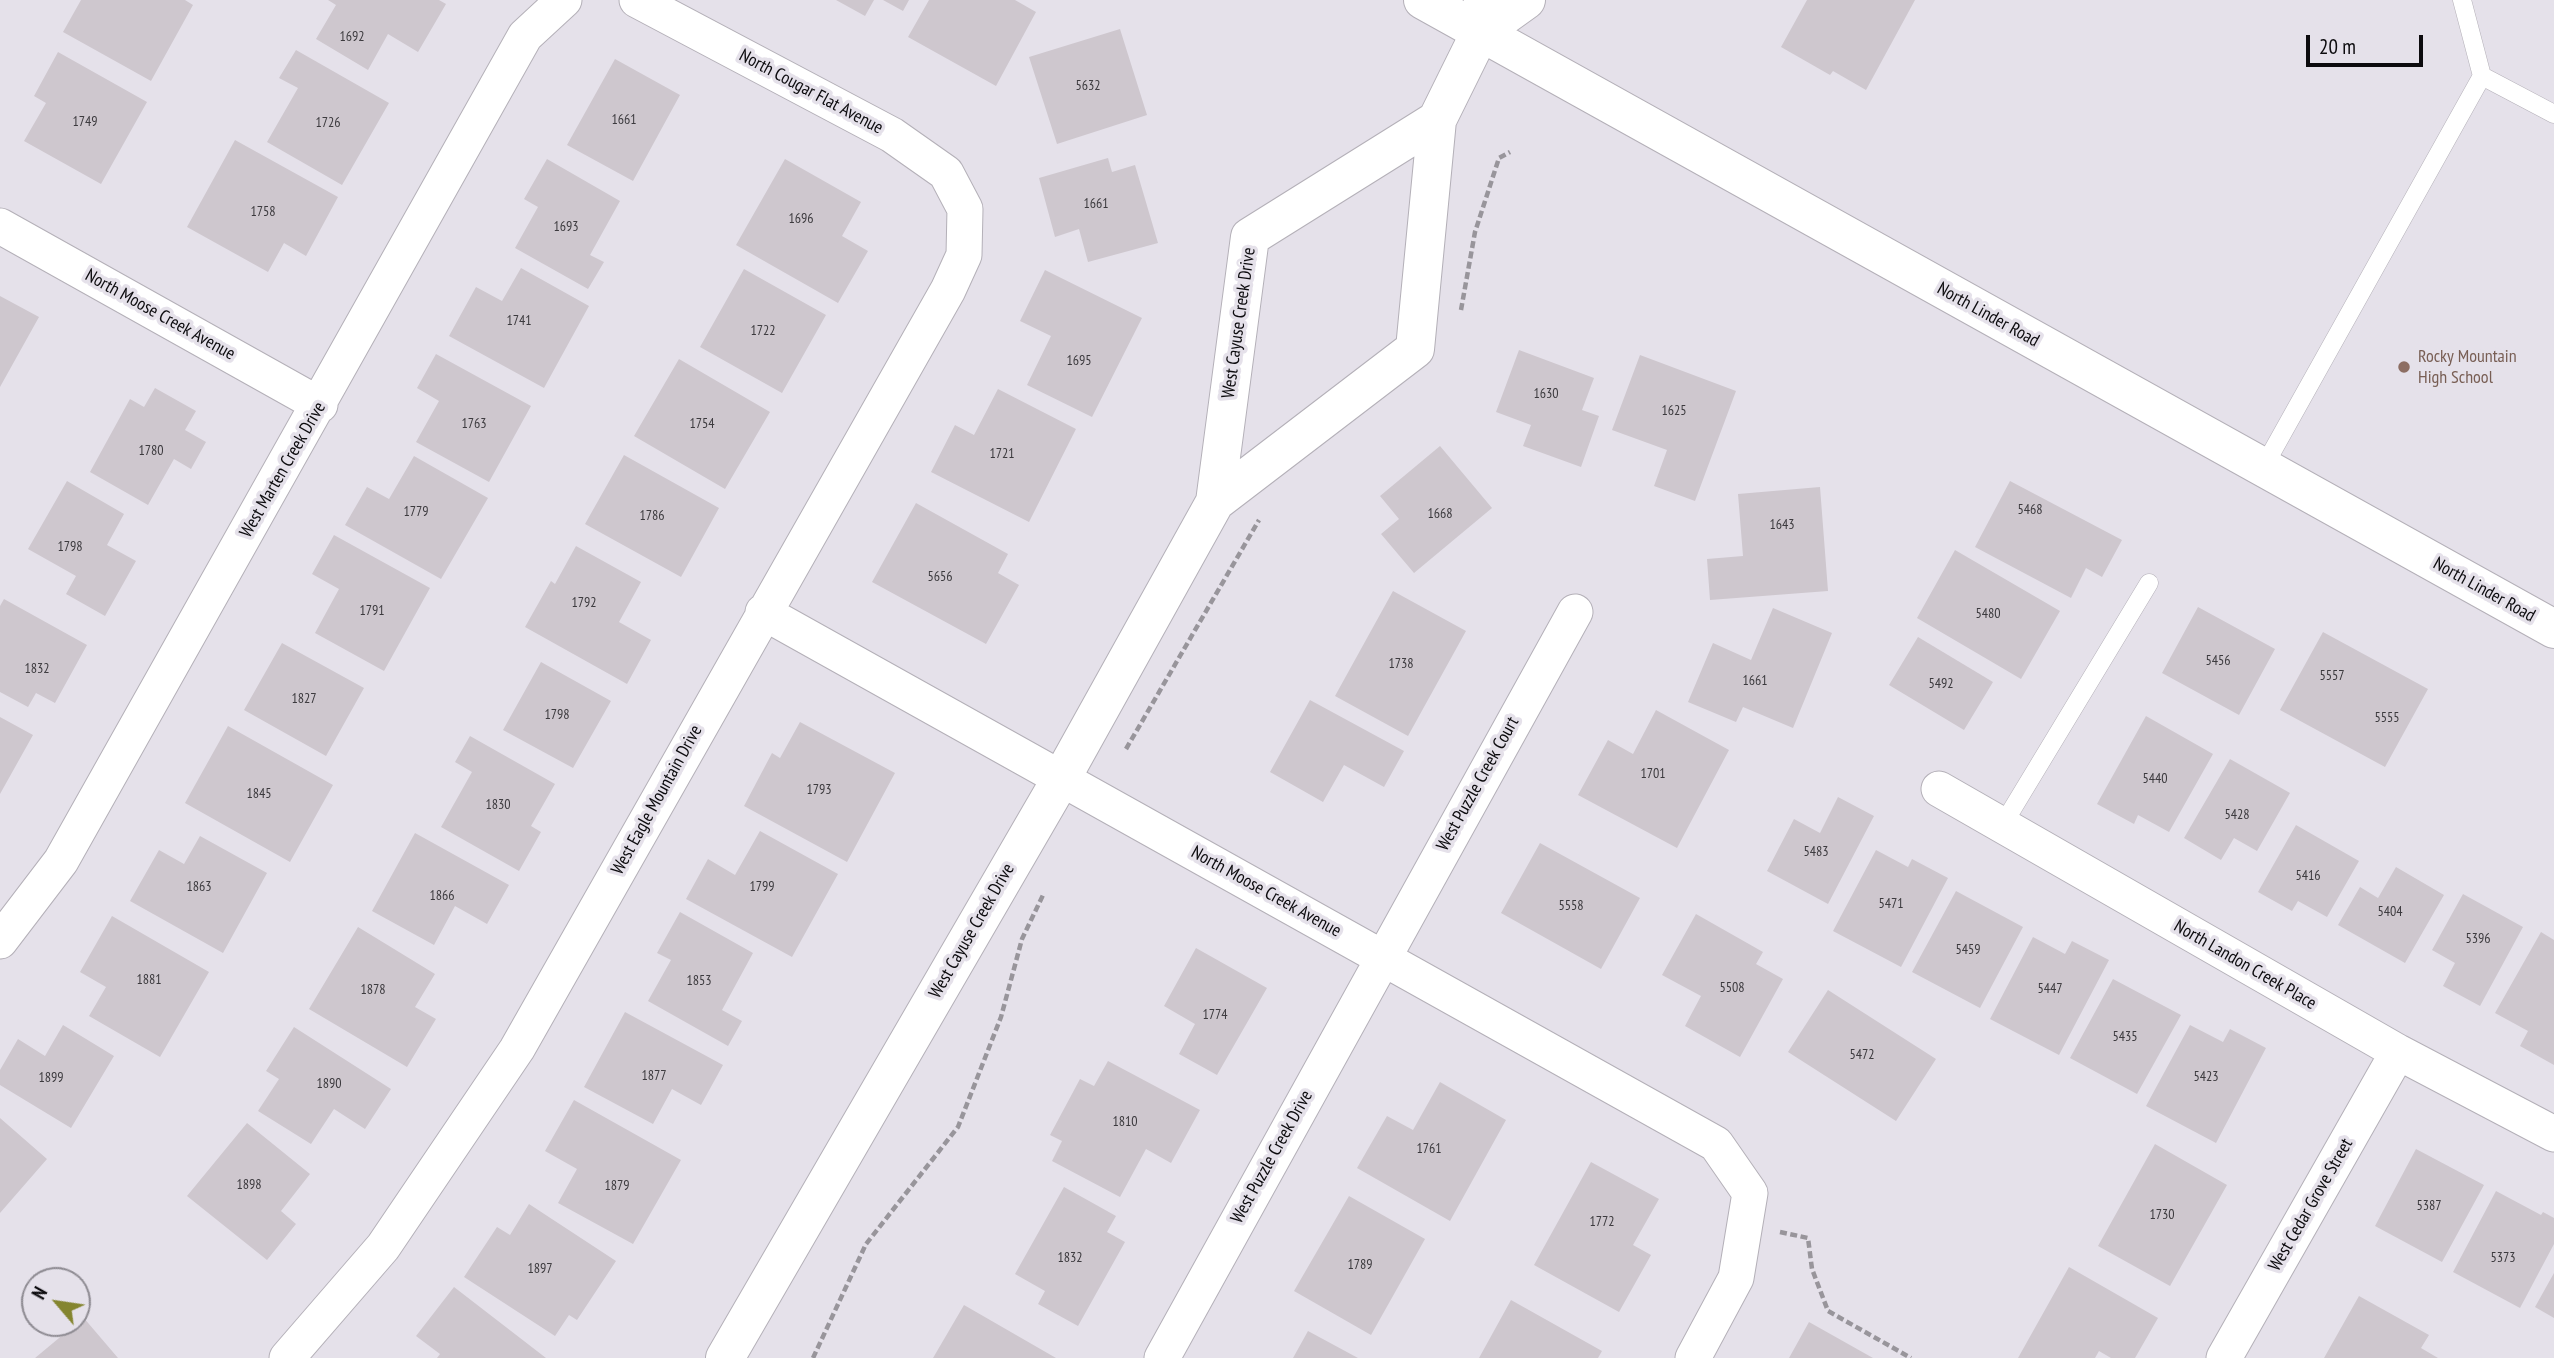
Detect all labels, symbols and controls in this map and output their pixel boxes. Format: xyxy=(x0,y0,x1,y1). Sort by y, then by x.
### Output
scale bar xyxy=(2309,21,2426,65)
house number: 1692 xyxy=(339,29,365,45)
text: 20 m xyxy=(2319,33,2356,60)
street label: North Cougar Flat Avenue xyxy=(735,45,887,139)
house number: 5632 xyxy=(1075,78,1101,94)
house number: 1661 xyxy=(611,112,637,128)
house number: 1749 xyxy=(72,114,98,130)
house number: 1726 xyxy=(315,115,341,131)
house number: 1661 xyxy=(1083,196,1109,212)
house number: 1758 xyxy=(250,204,276,220)
house number: 1696 xyxy=(788,211,814,227)
house number: 1693 xyxy=(553,219,579,235)
street label: West Cayuse Creek Drive xyxy=(1218,246,1260,400)
street label: North Moose Creek Avenue xyxy=(81,265,239,365)
street label: North Linder Road xyxy=(1933,278,2043,352)
house number: 1741 xyxy=(506,313,532,329)
house number: 1722 xyxy=(750,323,776,339)
place label: Rocky Mountain High School xyxy=(2418,346,2517,388)
house number: 1695 xyxy=(1066,353,1092,369)
marker: Rocky Mountain High School xyxy=(2396,359,2412,375)
house number: 1630 xyxy=(1533,386,1559,402)
street label: West Marten Creek Drive xyxy=(235,398,331,542)
house number: 1625 xyxy=(1661,403,1687,419)
house number: 1763 xyxy=(461,416,487,432)
house number: 1754 xyxy=(689,416,715,432)
house number: 1780 xyxy=(138,443,164,459)
house number: 1721 xyxy=(989,446,1015,462)
house number: 5468 xyxy=(2017,502,2043,518)
house number: 1779 xyxy=(403,504,429,520)
house number: 1668 xyxy=(1427,506,1453,522)
house number: 1786 xyxy=(639,508,665,524)
house number: 1643 xyxy=(1769,517,1795,533)
house number: 1798 xyxy=(57,539,83,555)
street label: North Linder Road xyxy=(2429,553,2539,627)
house number: 5656 xyxy=(927,569,953,585)
house number: 1792 xyxy=(571,595,597,611)
house number: 1791 xyxy=(359,603,385,619)
house number: 5480 xyxy=(1975,606,2001,622)
house number: 5456 xyxy=(2205,653,2231,669)
house number: 1738 xyxy=(1388,656,1414,672)
house number: 1832 xyxy=(24,661,50,677)
house number: 5557 xyxy=(2319,668,2345,684)
house number: 1661 xyxy=(1742,673,1768,689)
house number: 5492 xyxy=(1928,676,1954,692)
house number: 1827 xyxy=(291,691,317,707)
house number: 1798 xyxy=(544,707,570,723)
house number: 5555 xyxy=(2374,710,2400,726)
street label: West Puzzle Creek Court xyxy=(1432,713,1524,855)
street label: West Eagle Mountain Drive xyxy=(607,722,707,878)
house number: 1701 xyxy=(1640,766,1666,782)
house number: 5440 xyxy=(2142,771,2168,787)
house number: 1793 xyxy=(806,782,832,798)
house number: 1845 xyxy=(246,786,272,802)
house number: 1830 xyxy=(485,797,511,813)
house number: 5428 xyxy=(2224,807,2250,823)
street label: North Moose Creek Avenue xyxy=(1187,842,1345,942)
house number: 5483 xyxy=(1803,844,1829,860)
street label: West Cayuse Creek Drive xyxy=(925,860,1019,1002)
house number: 5416 xyxy=(2295,868,2321,884)
house number: 1863 xyxy=(186,879,212,895)
house number: 1799 xyxy=(749,879,775,895)
house number: 1866 xyxy=(429,888,455,904)
house number: 5471 xyxy=(1878,896,1904,912)
house number: 5558 xyxy=(1558,898,1584,914)
house number: 5404 xyxy=(2377,904,2403,920)
street label: North Landon Creek Place xyxy=(2170,915,2320,1015)
house number: 5396 xyxy=(2465,931,2491,947)
house number: 5459 xyxy=(1955,942,1981,958)
house number: 1881 xyxy=(136,972,162,988)
house number: 1853 xyxy=(686,973,712,989)
house number: 5508 xyxy=(1719,980,1745,996)
house number: 5447 xyxy=(2037,981,2063,997)
house number: 1878 xyxy=(360,982,386,998)
house number: 1774 xyxy=(1202,1007,1228,1023)
house number: 5435 xyxy=(2112,1029,2138,1045)
house number: 5472 xyxy=(1849,1047,1875,1063)
house number: 1877 xyxy=(641,1068,667,1084)
house number: 5423 xyxy=(2193,1069,2219,1085)
house number: 1899 xyxy=(38,1070,64,1086)
house number: 1890 xyxy=(316,1076,342,1092)
street label: West Puzzle Creek Drive xyxy=(1226,1087,1318,1227)
house number: 1810 xyxy=(1112,1114,1138,1130)
street label: West Cedar Grove Street xyxy=(2264,1135,2358,1275)
house number: 1761 xyxy=(1416,1141,1442,1157)
house number: 1898 xyxy=(236,1177,262,1193)
house number: 1879 xyxy=(604,1178,630,1194)
house number: 5387 xyxy=(2416,1198,2442,1214)
house number: 1730 xyxy=(2149,1207,2175,1223)
house number: 1772 xyxy=(1589,1214,1615,1230)
house number: 1832 xyxy=(1057,1250,1083,1266)
house number: 5373 xyxy=(2490,1250,2516,1266)
house number: 1789 xyxy=(1347,1257,1373,1273)
house number: 1897 xyxy=(527,1261,553,1277)
north arrow xyxy=(21,1267,91,1337)
text: N xyxy=(26,1282,52,1303)

